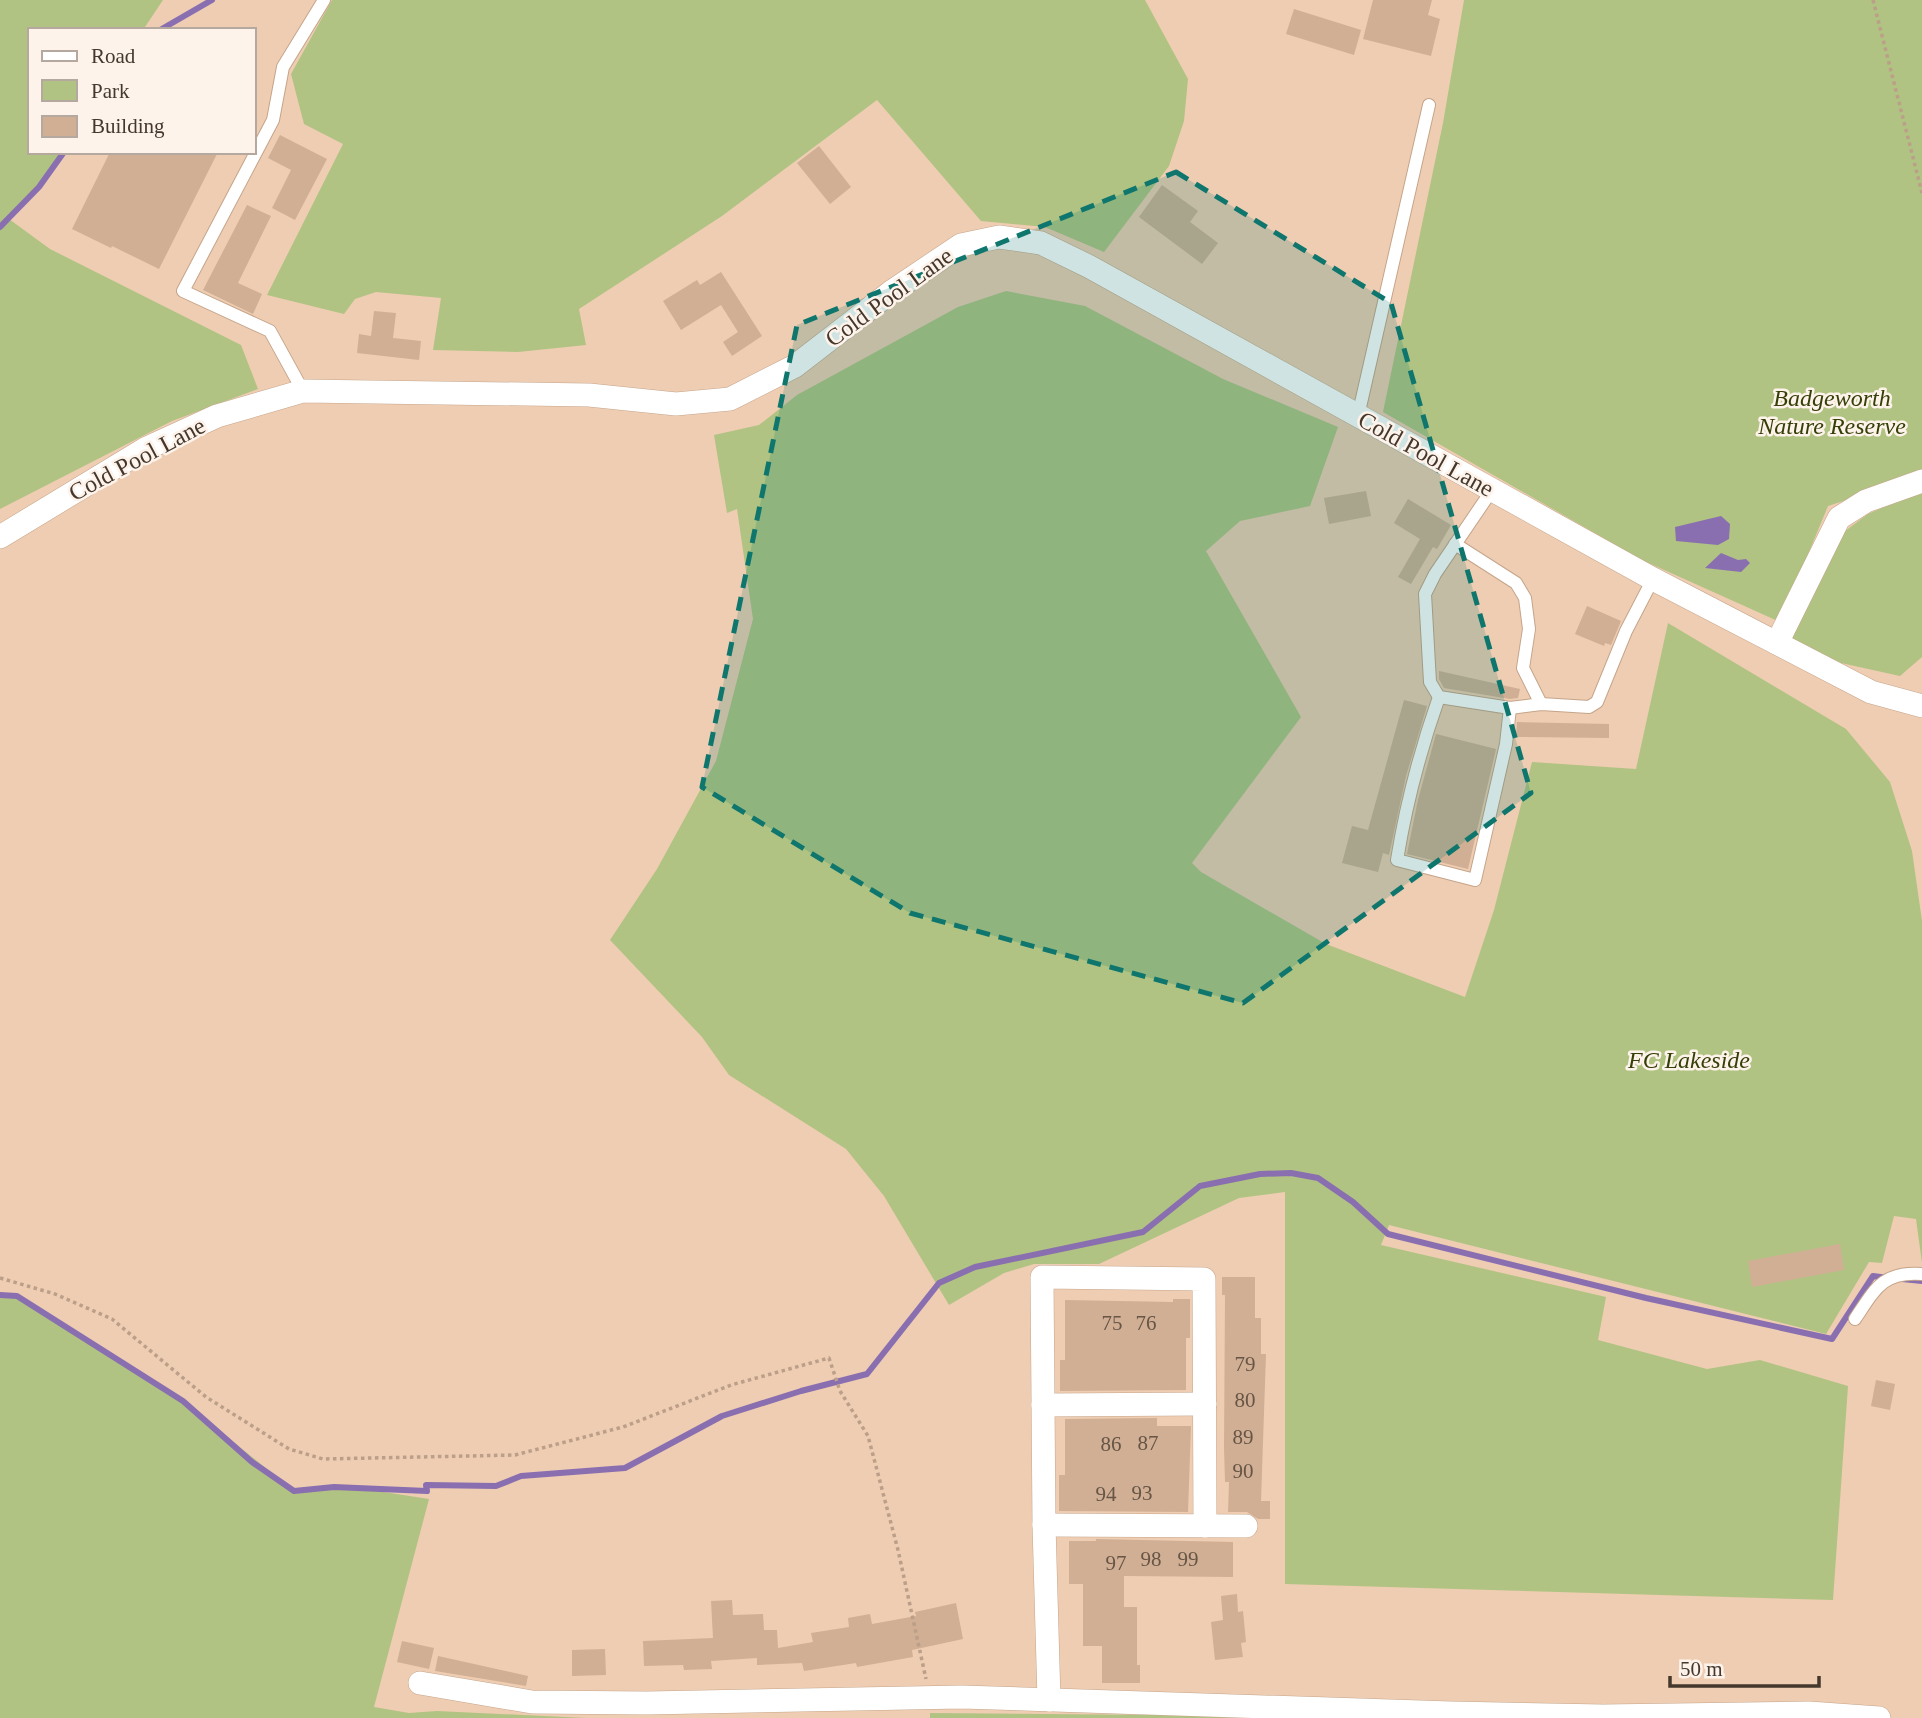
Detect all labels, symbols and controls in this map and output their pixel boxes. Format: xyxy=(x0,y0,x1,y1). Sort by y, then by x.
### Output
legend xyxy=(28,28,256,154)
text: Road xyxy=(91,44,136,68)
text: Park xyxy=(91,79,130,103)
text: Building xyxy=(91,114,165,138)
street label: Cold Pool Lane xyxy=(820,242,958,352)
park label: Badgeworth Nature Reserve xyxy=(1757,385,1906,439)
street label: Cold Pool Lane xyxy=(1354,406,1498,502)
street label: Cold Pool Lane xyxy=(64,412,210,506)
park label: FC Lakeside xyxy=(1627,1047,1750,1073)
house number: 75 xyxy=(1102,1311,1123,1335)
house number: 76 xyxy=(1136,1311,1157,1335)
house number: 79 xyxy=(1235,1352,1256,1376)
house number: 80 xyxy=(1235,1388,1256,1412)
house number: 89 xyxy=(1233,1425,1254,1449)
house number: 87 xyxy=(1138,1431,1159,1455)
house number: 86 xyxy=(1101,1432,1122,1456)
house number: 90 xyxy=(1233,1459,1254,1483)
house number: 93 xyxy=(1132,1481,1153,1505)
house number: 94 xyxy=(1096,1482,1117,1506)
house number: 98 xyxy=(1141,1547,1162,1571)
house number: 99 xyxy=(1178,1547,1199,1571)
house number: 97 xyxy=(1106,1551,1127,1575)
scale bar xyxy=(1670,1644,1819,1688)
text: 50 m xyxy=(1680,1657,1723,1681)

